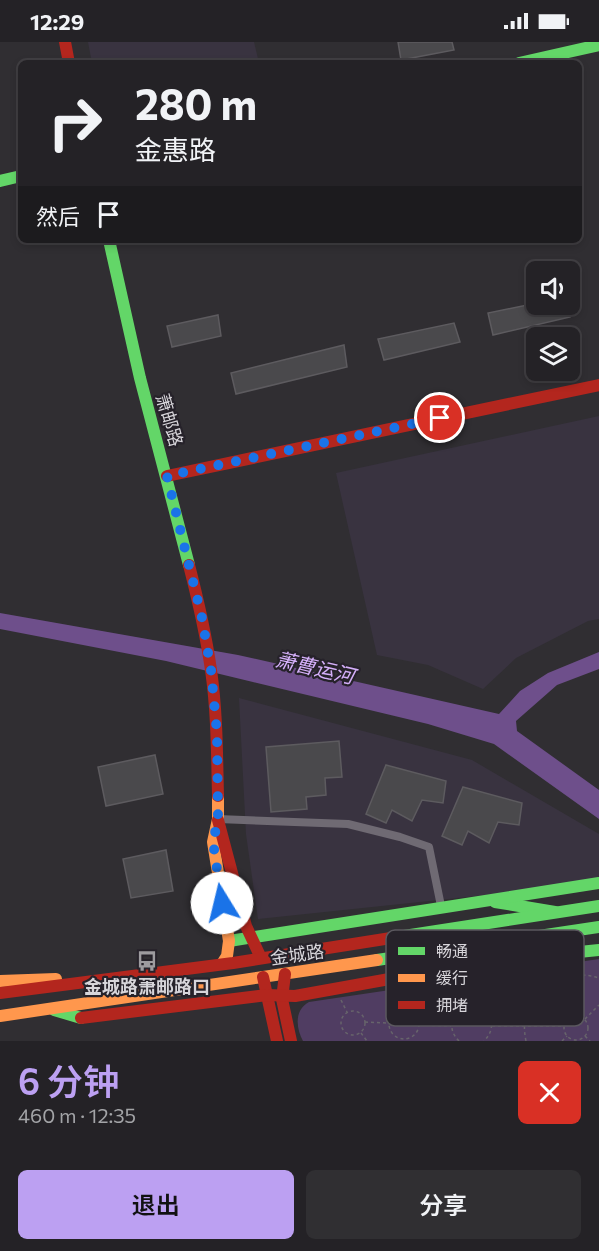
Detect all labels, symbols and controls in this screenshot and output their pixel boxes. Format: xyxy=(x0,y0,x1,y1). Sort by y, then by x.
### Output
text: 12:29 xyxy=(30,8,84,35)
text: 280 m xyxy=(135,77,257,129)
icon: right xyxy=(36,84,114,162)
text: 金惠路 xyxy=(135,133,216,166)
icon: arrive xyxy=(92,198,125,231)
text: 然后 xyxy=(36,203,80,230)
map controls xyxy=(526,261,580,381)
button: sound xyxy=(526,261,580,315)
button: layers xyxy=(526,327,580,381)
street label: 萧邮路 xyxy=(152,391,188,449)
pin xyxy=(414,392,465,443)
icon: arrive xyxy=(423,401,456,434)
water label: 萧曹运河 xyxy=(273,646,361,689)
position arrow xyxy=(190,871,254,935)
legend xyxy=(386,930,584,1026)
street label: 金城路 xyxy=(269,939,325,969)
text: 畅通 xyxy=(436,941,468,960)
bus stop icon: 金城路萧邮路口 xyxy=(135,949,159,973)
text: 缓行 xyxy=(436,968,468,987)
place label: 金城路萧邮路口 xyxy=(84,975,210,997)
text: 拥堵 xyxy=(436,995,468,1014)
text: 6 分钟 xyxy=(18,1058,119,1102)
button: close xyxy=(518,1061,581,1124)
text: 460 m · 12:35 xyxy=(18,1103,136,1127)
button: 退出 xyxy=(18,1170,294,1239)
button: 分享 xyxy=(306,1170,581,1239)

